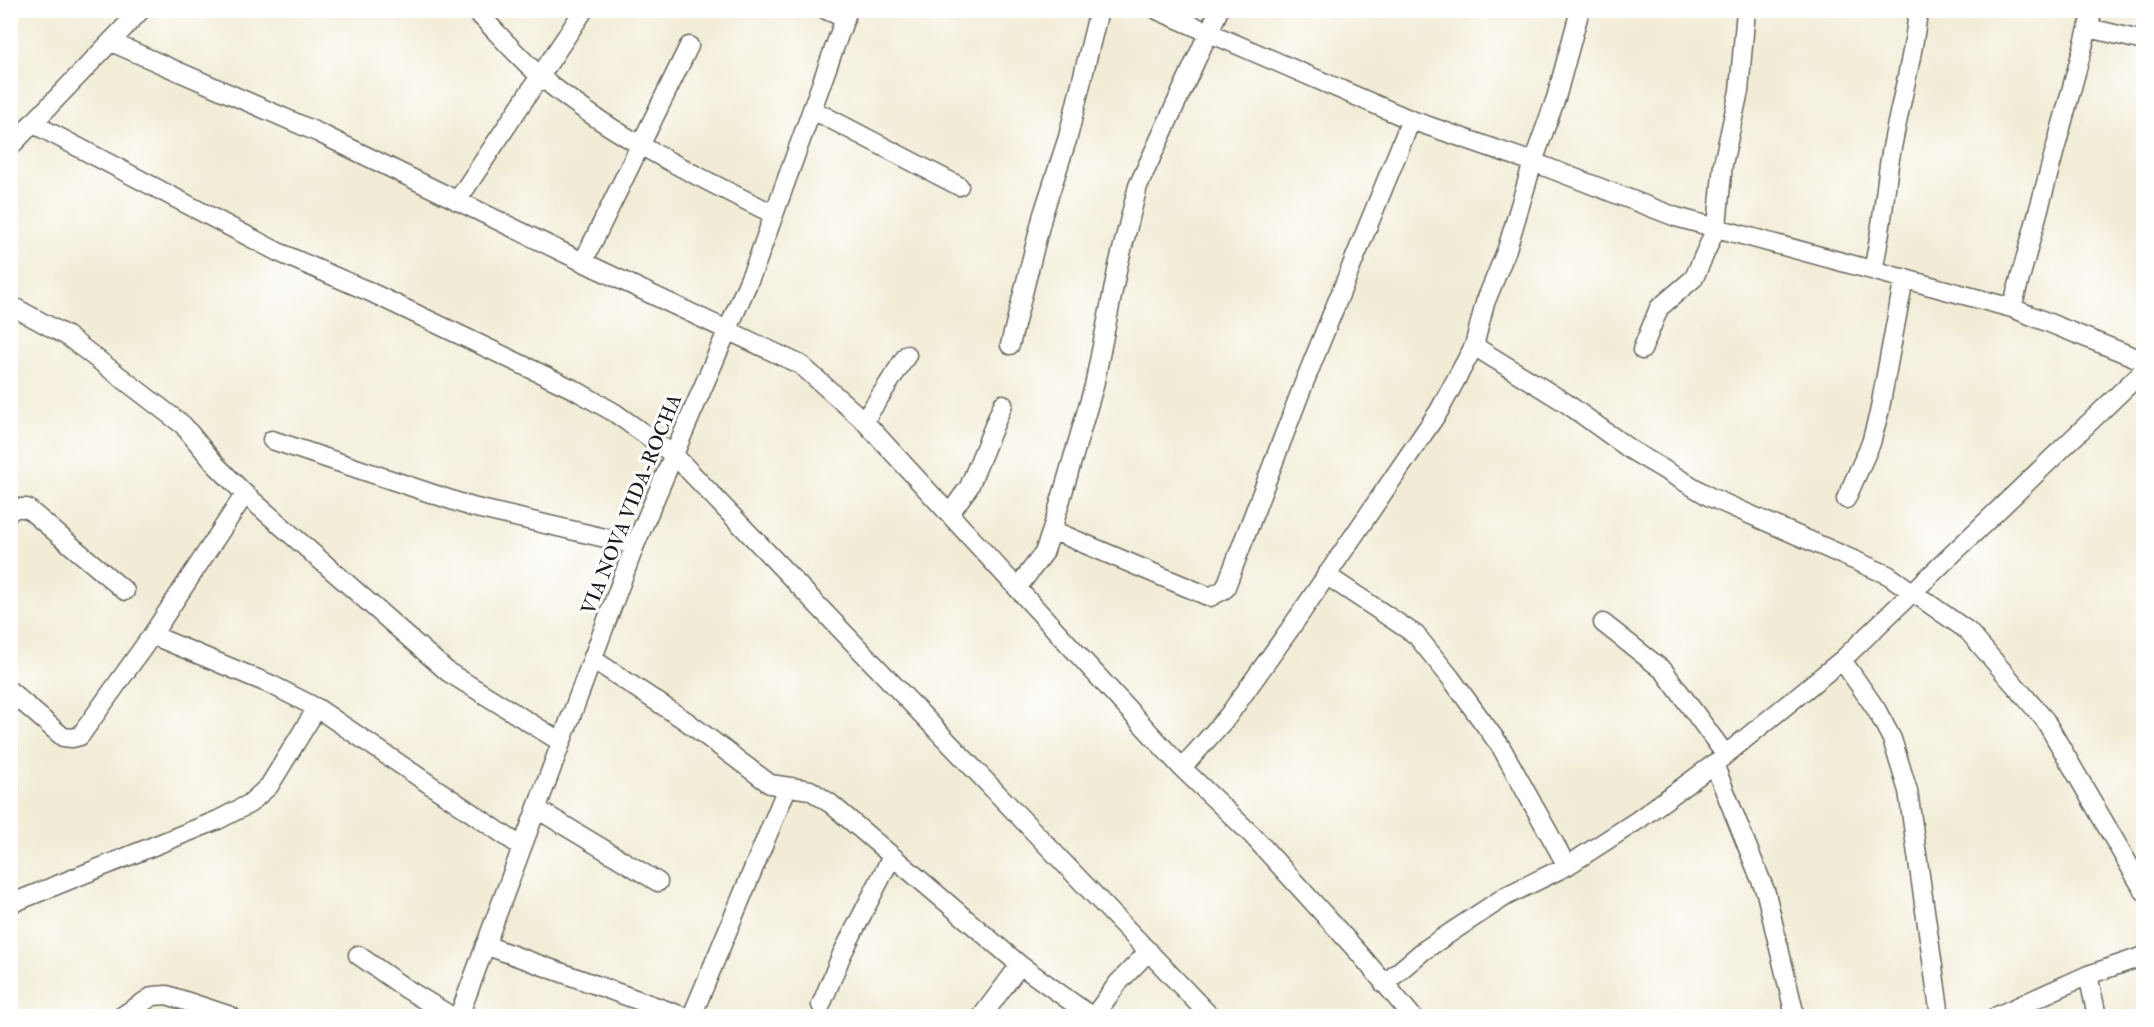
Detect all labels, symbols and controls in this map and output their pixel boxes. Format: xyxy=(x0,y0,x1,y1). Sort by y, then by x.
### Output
street label: VIA NOVA VIDA-ROCHA xyxy=(576,390,687,618)

